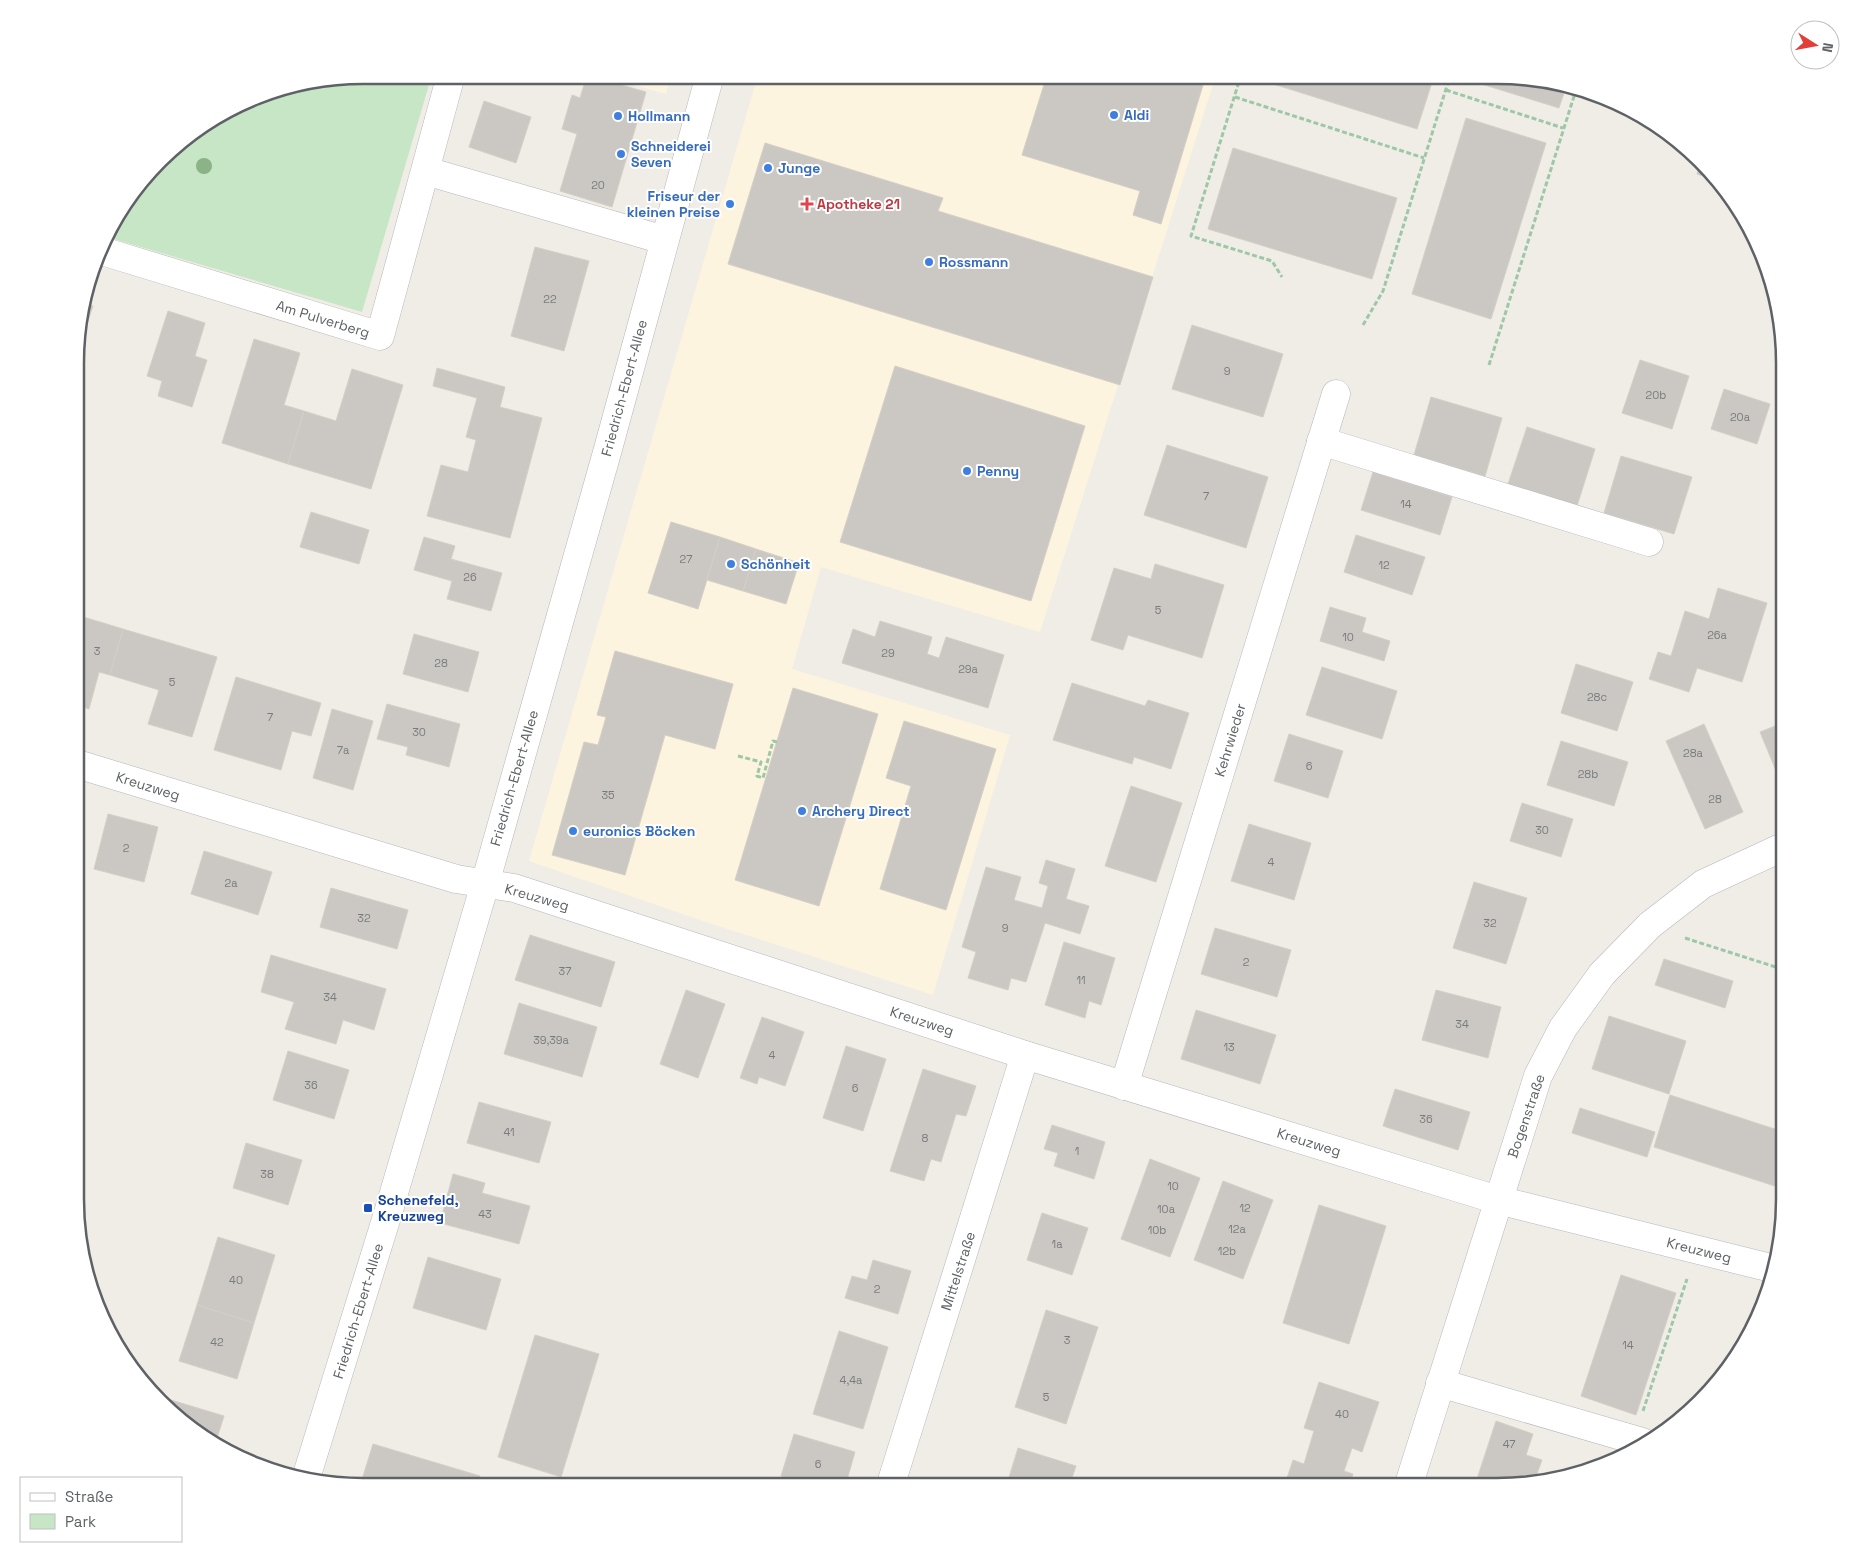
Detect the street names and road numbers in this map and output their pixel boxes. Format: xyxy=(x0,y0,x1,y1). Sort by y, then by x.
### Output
street label: Am Pulverberg xyxy=(274,296,372,342)
street label: Friedrich-Ebert-Allee xyxy=(597,318,651,458)
street label: Kehrwieder xyxy=(1210,701,1250,779)
street label: Friedrich-Ebert-Allee xyxy=(486,708,542,848)
street label: Kreuzweg xyxy=(114,768,182,804)
street label: Kreuzweg xyxy=(503,879,571,915)
street label: Kreuzweg xyxy=(888,1002,956,1040)
street label: Bogenstraße xyxy=(1503,1072,1549,1160)
street label: Kreuzweg xyxy=(1275,1124,1343,1160)
street label: Mittelstraße xyxy=(937,1229,979,1313)
street label: Kreuzweg xyxy=(1665,1233,1733,1267)
street label: Friedrich-Ebert-Allee xyxy=(329,1241,387,1381)

